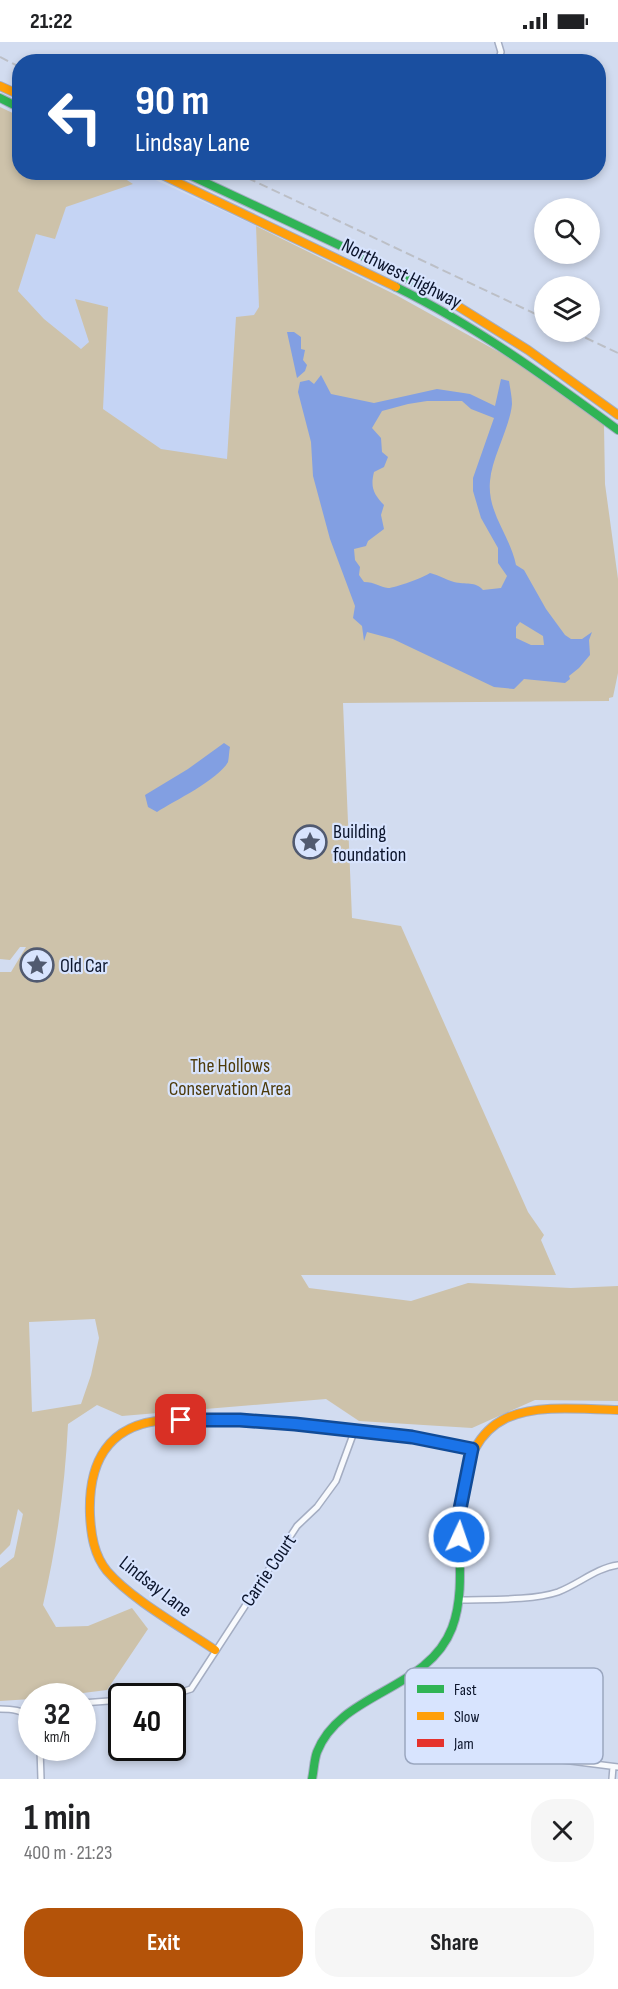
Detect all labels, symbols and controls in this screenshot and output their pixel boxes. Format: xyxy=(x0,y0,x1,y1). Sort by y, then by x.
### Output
text: 21:22 xyxy=(30,8,72,35)
text: 90 m xyxy=(135,76,209,127)
icon: left xyxy=(36,78,114,156)
text: Lindsay Lane xyxy=(135,127,250,159)
map controls xyxy=(534,198,600,342)
button: search xyxy=(534,198,600,264)
street label: Northwest Highway xyxy=(338,233,466,315)
button: layers xyxy=(534,276,600,342)
place label: Building foundation xyxy=(333,820,406,867)
place icon: Building foundation xyxy=(292,824,328,860)
place icon: Old Car xyxy=(19,947,55,983)
place label: Old Car xyxy=(60,954,108,978)
park label: The Hollows Conservation Area xyxy=(169,1054,291,1101)
pin xyxy=(155,1394,206,1445)
icon: arrive xyxy=(164,1403,197,1436)
position arrow xyxy=(427,1505,491,1569)
street label: Carrie Court xyxy=(236,1530,302,1611)
street label: Lindsay Lane xyxy=(114,1551,196,1622)
legend xyxy=(405,1668,603,1764)
text: Fast xyxy=(454,1681,477,1700)
speed limit sign: 40 xyxy=(108,1683,186,1761)
text: 32 xyxy=(44,1697,70,1733)
text: Slow xyxy=(454,1708,479,1727)
text: km/h xyxy=(44,1728,70,1747)
text: Jam xyxy=(453,1735,474,1754)
text: 1 min xyxy=(24,1797,91,1840)
button: close xyxy=(531,1799,594,1862)
text: 400 m · 21:23 xyxy=(24,1841,112,1865)
button: Exit xyxy=(24,1908,303,1977)
button: Share xyxy=(315,1908,594,1977)

